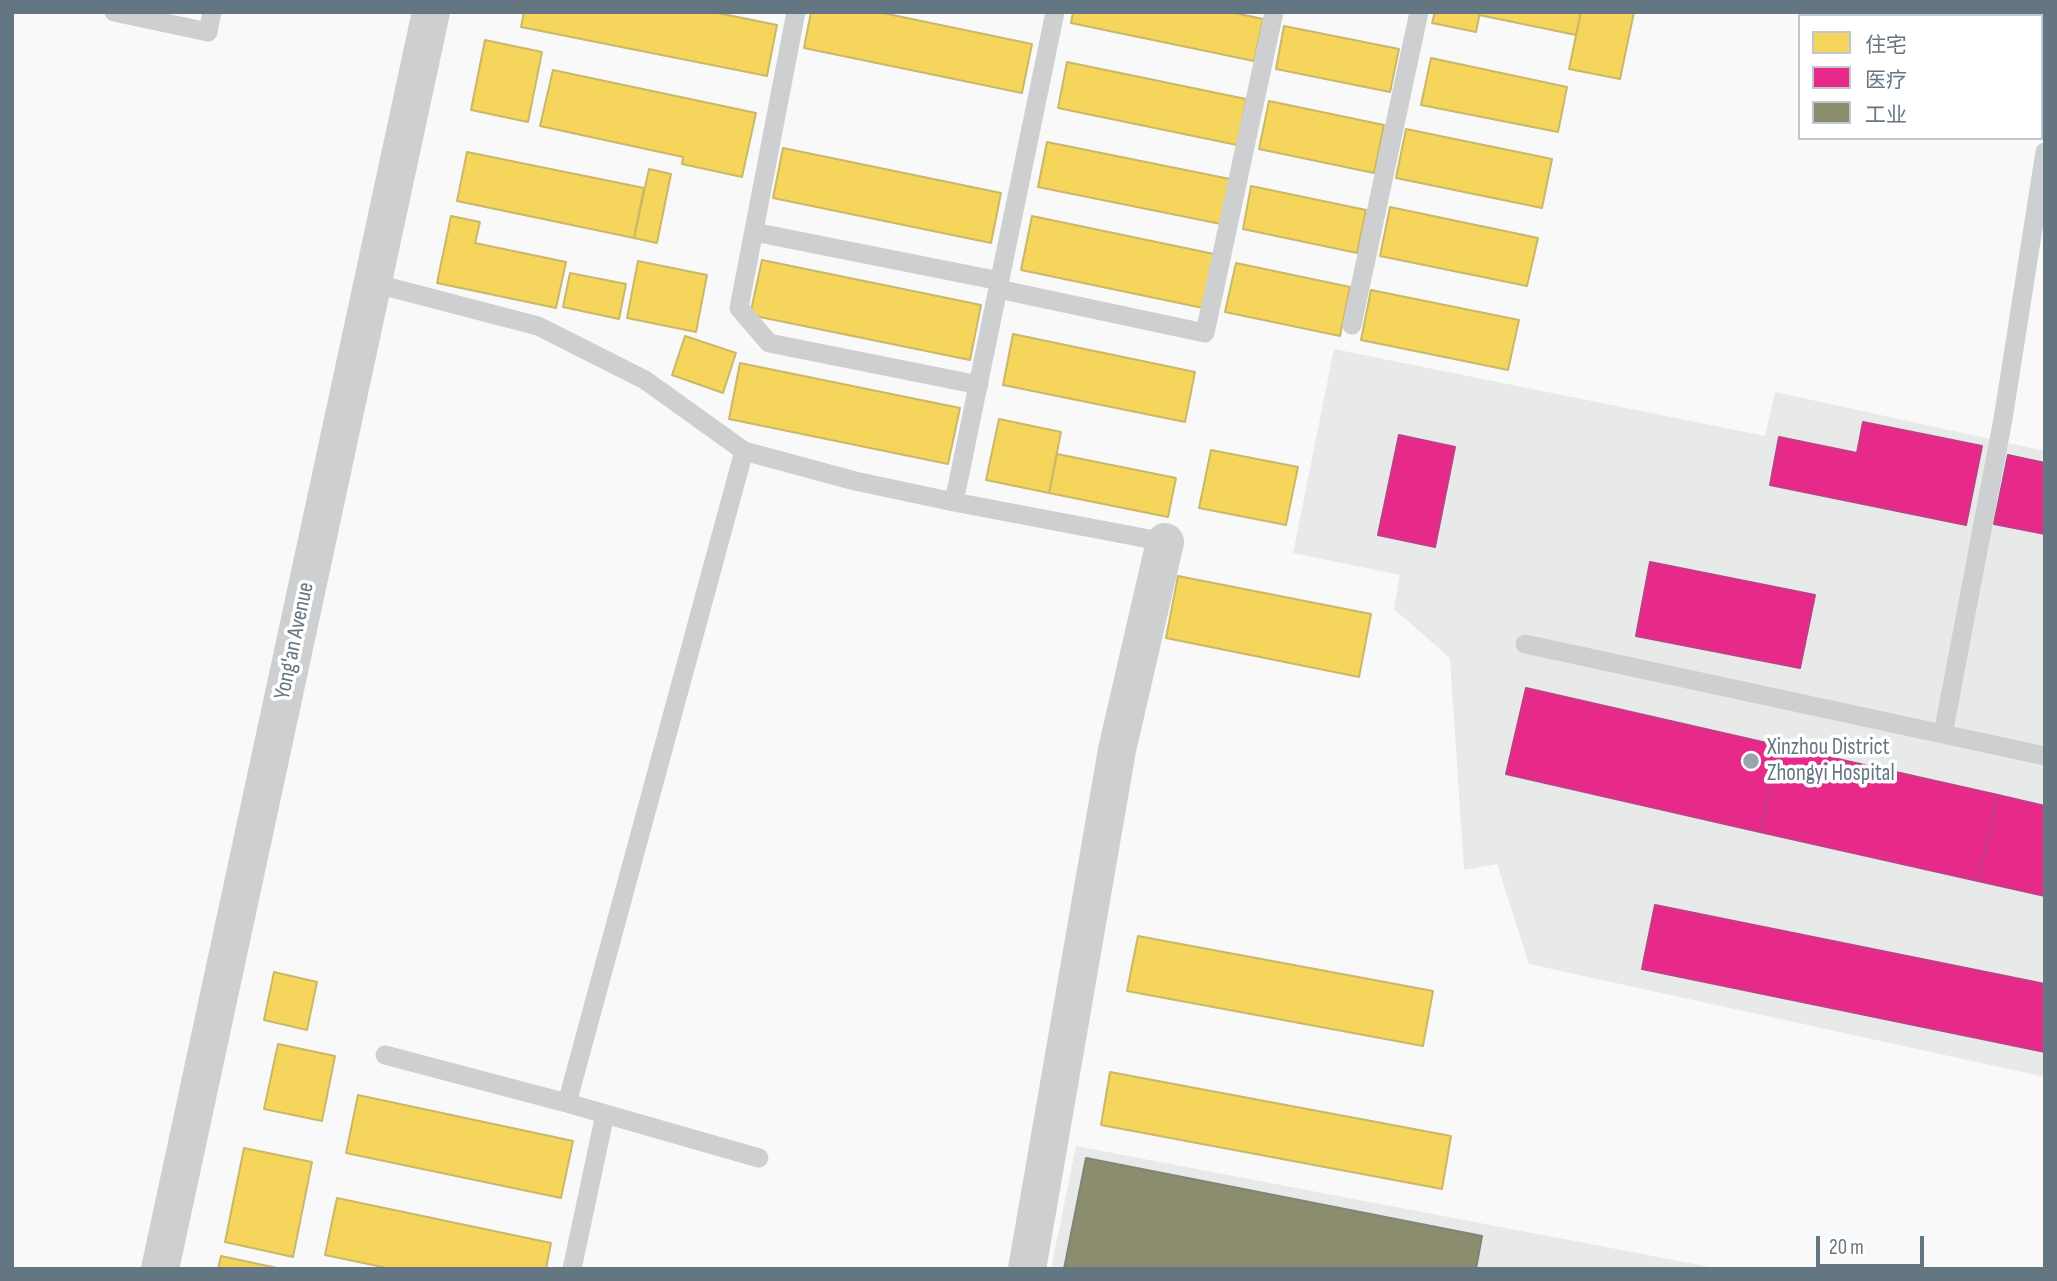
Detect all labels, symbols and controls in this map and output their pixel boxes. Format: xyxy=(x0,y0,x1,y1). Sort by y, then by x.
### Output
legend xyxy=(1798,14,2043,140)
text: 住宅 xyxy=(1865,33,1907,58)
text: 医疗 xyxy=(1865,68,1907,93)
text: 工业 xyxy=(1865,103,1907,128)
street label: Yong'an Avenue xyxy=(269,580,321,702)
place label: Xinzhou District Zhongyi Hospital xyxy=(1767,734,1895,788)
marker: Xinzhou District Zhongyi Hospital xyxy=(1741,751,1761,771)
scale bar xyxy=(1819,1222,1927,1266)
text: 20 m xyxy=(1829,1235,1864,1260)

